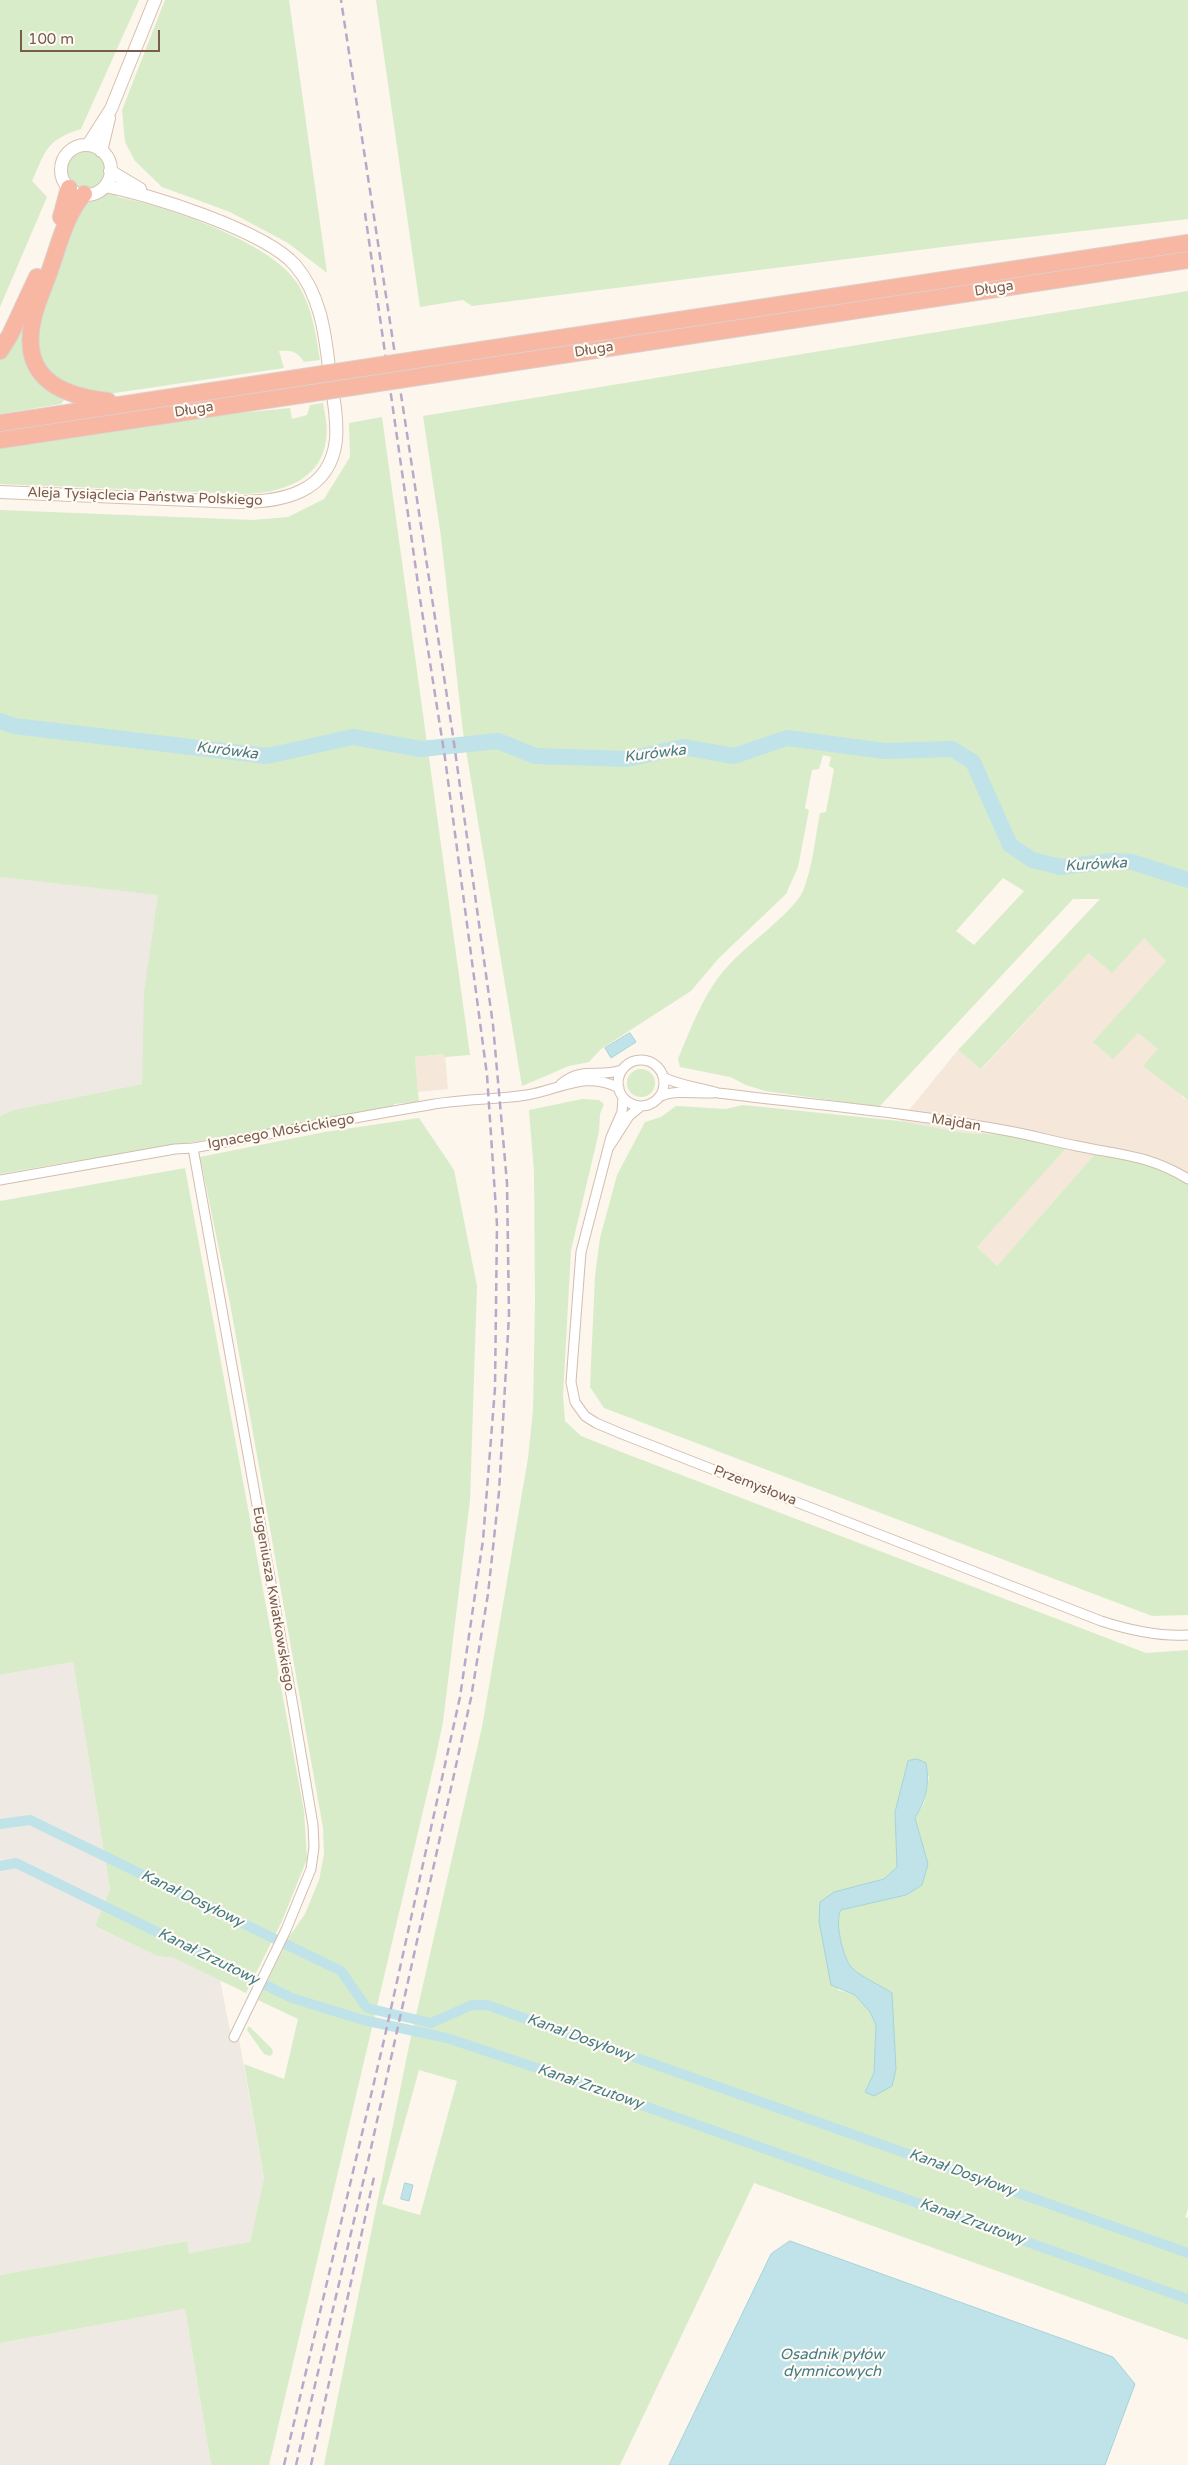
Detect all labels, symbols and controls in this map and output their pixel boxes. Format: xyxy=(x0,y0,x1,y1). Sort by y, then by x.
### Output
scale bar xyxy=(22,20,162,52)
text: 100 m xyxy=(28,30,74,48)
street label: Długa xyxy=(973,278,1015,300)
street label: Długa xyxy=(573,339,615,361)
street label: Długa xyxy=(173,399,215,421)
street label: Aleja Tysiąclecia Państwa Polskiego xyxy=(27,484,263,510)
water label: Kurówka xyxy=(195,738,259,764)
water label: Kurówka xyxy=(623,741,687,767)
water label: Kurówka xyxy=(1065,854,1127,876)
street label: Ignacego Mościckiego xyxy=(206,1111,356,1153)
street label: Majdan xyxy=(930,1111,982,1135)
street label: Przemysłowa xyxy=(711,1462,799,1510)
street label: Eugeniusza Kwiatkowskiego xyxy=(249,1506,297,1692)
water label: Kanał Dosyłowy xyxy=(138,1866,246,1932)
water label: Kanał Zrzutowy xyxy=(154,1925,262,1989)
water label: Kanał Dosyłowy xyxy=(524,2010,636,2066)
water label: Kanał Zrzutowy xyxy=(535,2061,645,2113)
water label: Kanał Dosyłowy xyxy=(906,2145,1018,2201)
water label: Kanał Zrzutowy xyxy=(917,2195,1027,2249)
water label: Osadnik pyłów dymnicowych xyxy=(780,2346,884,2381)

